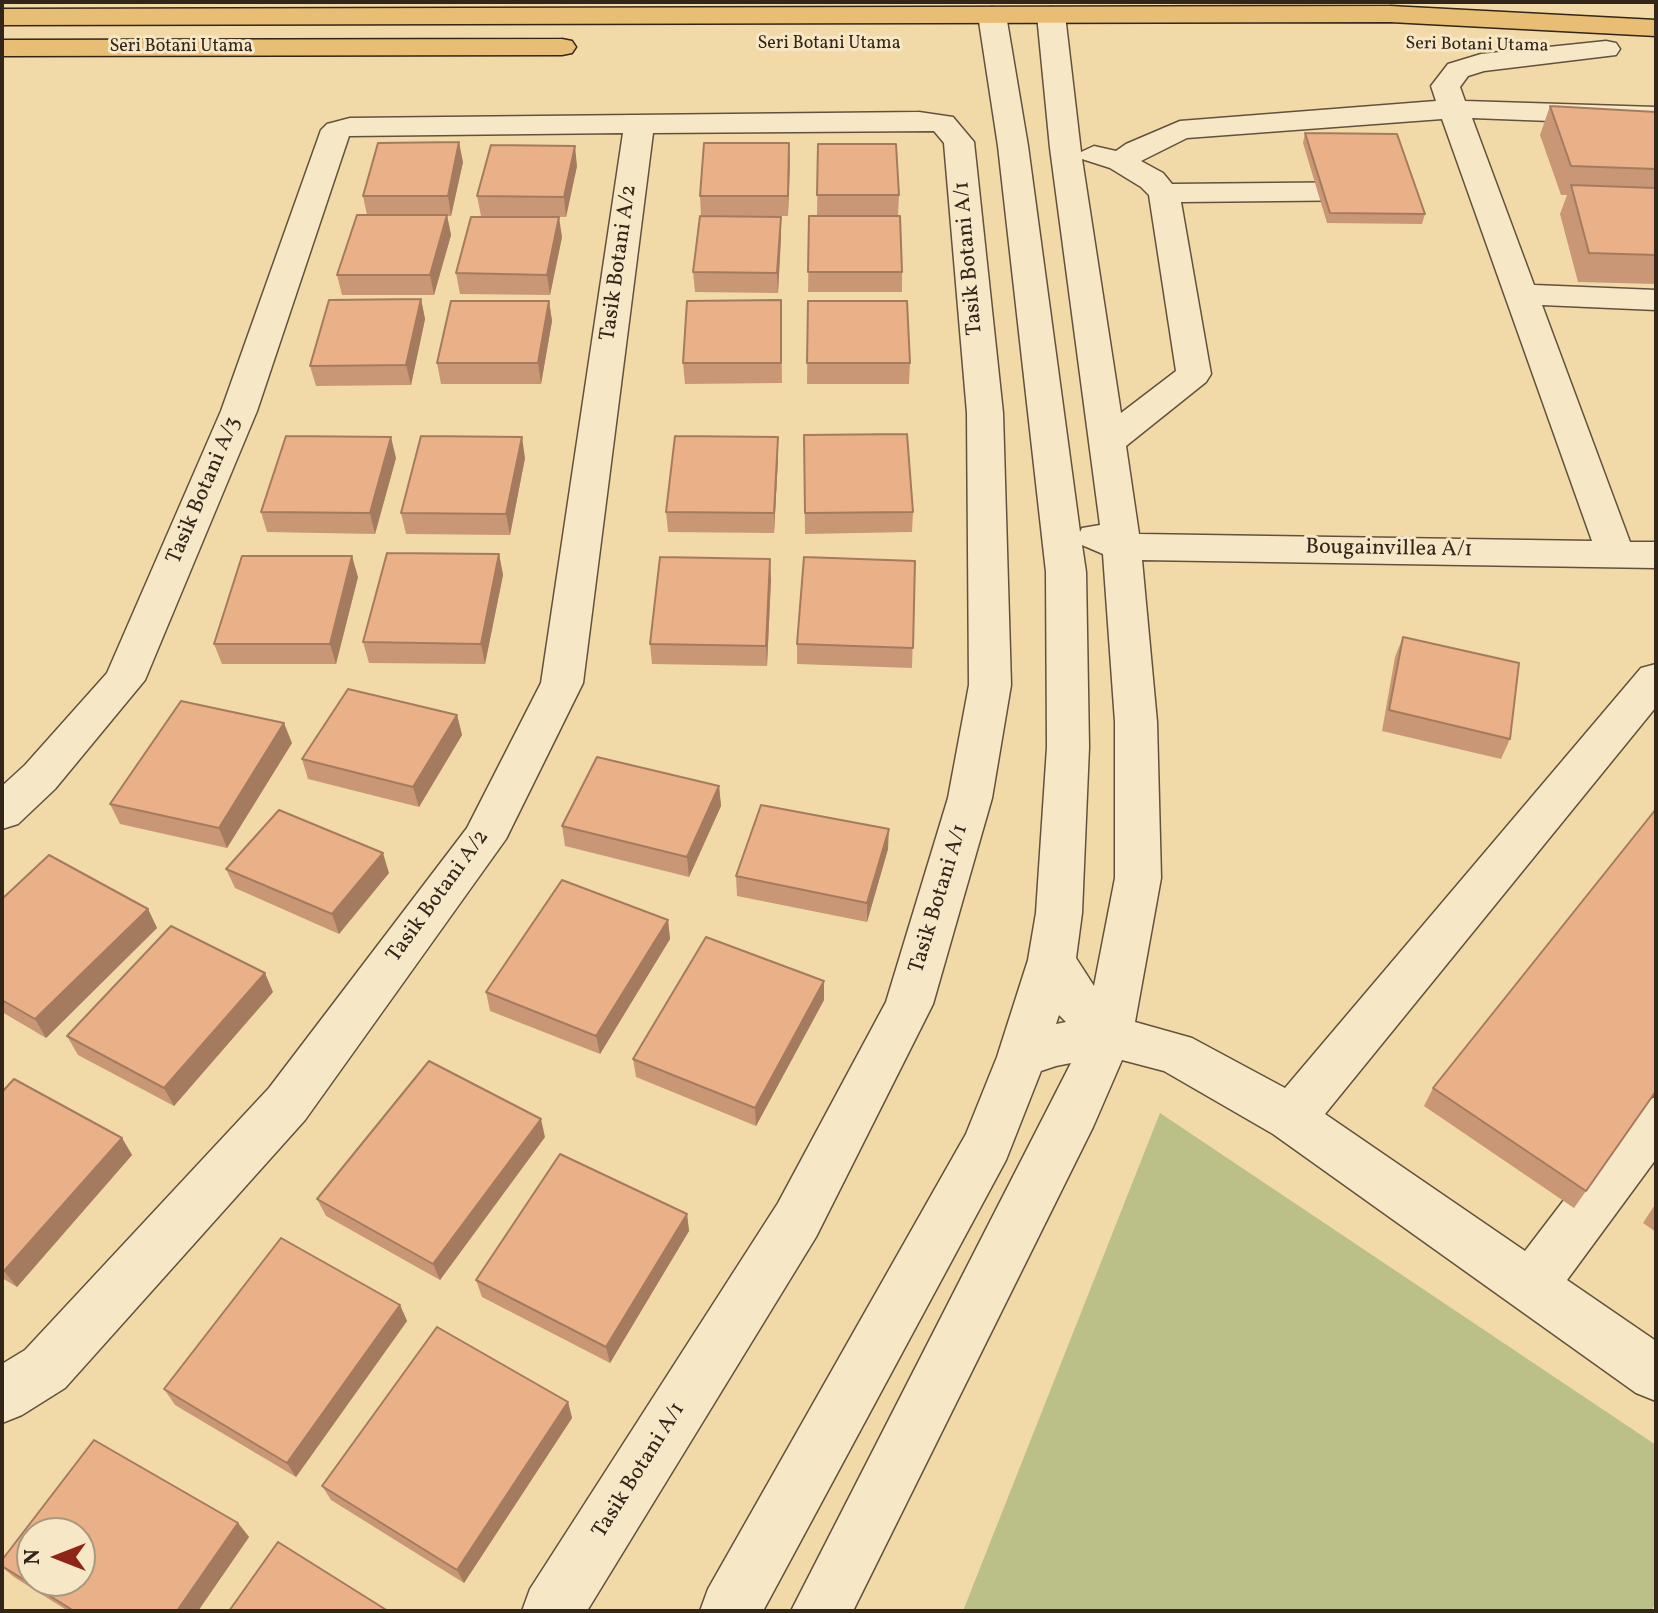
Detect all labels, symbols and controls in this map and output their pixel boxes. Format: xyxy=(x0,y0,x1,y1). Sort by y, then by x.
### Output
street label: Seri Botani Utama xyxy=(757,34,901,56)
street label: Seri Botani Utama xyxy=(1405,34,1549,58)
street label: Seri Botani Utama xyxy=(109,37,253,59)
street label: Tasik Botani A/1 xyxy=(950,180,990,336)
street label: Tasik Botani A/2 xyxy=(596,183,644,343)
street label: Tasik Botani A/3 xyxy=(162,413,248,569)
street label: Bougainvillea A/1 xyxy=(1305,535,1473,565)
street label: Tasik Botani A/1 xyxy=(905,821,975,977)
street label: Tasik Botani A/2 xyxy=(382,826,496,968)
street label: Tasik Botani A/1 xyxy=(588,1398,692,1544)
north arrow xyxy=(16,1517,96,1597)
text: N xyxy=(18,1549,49,1565)

